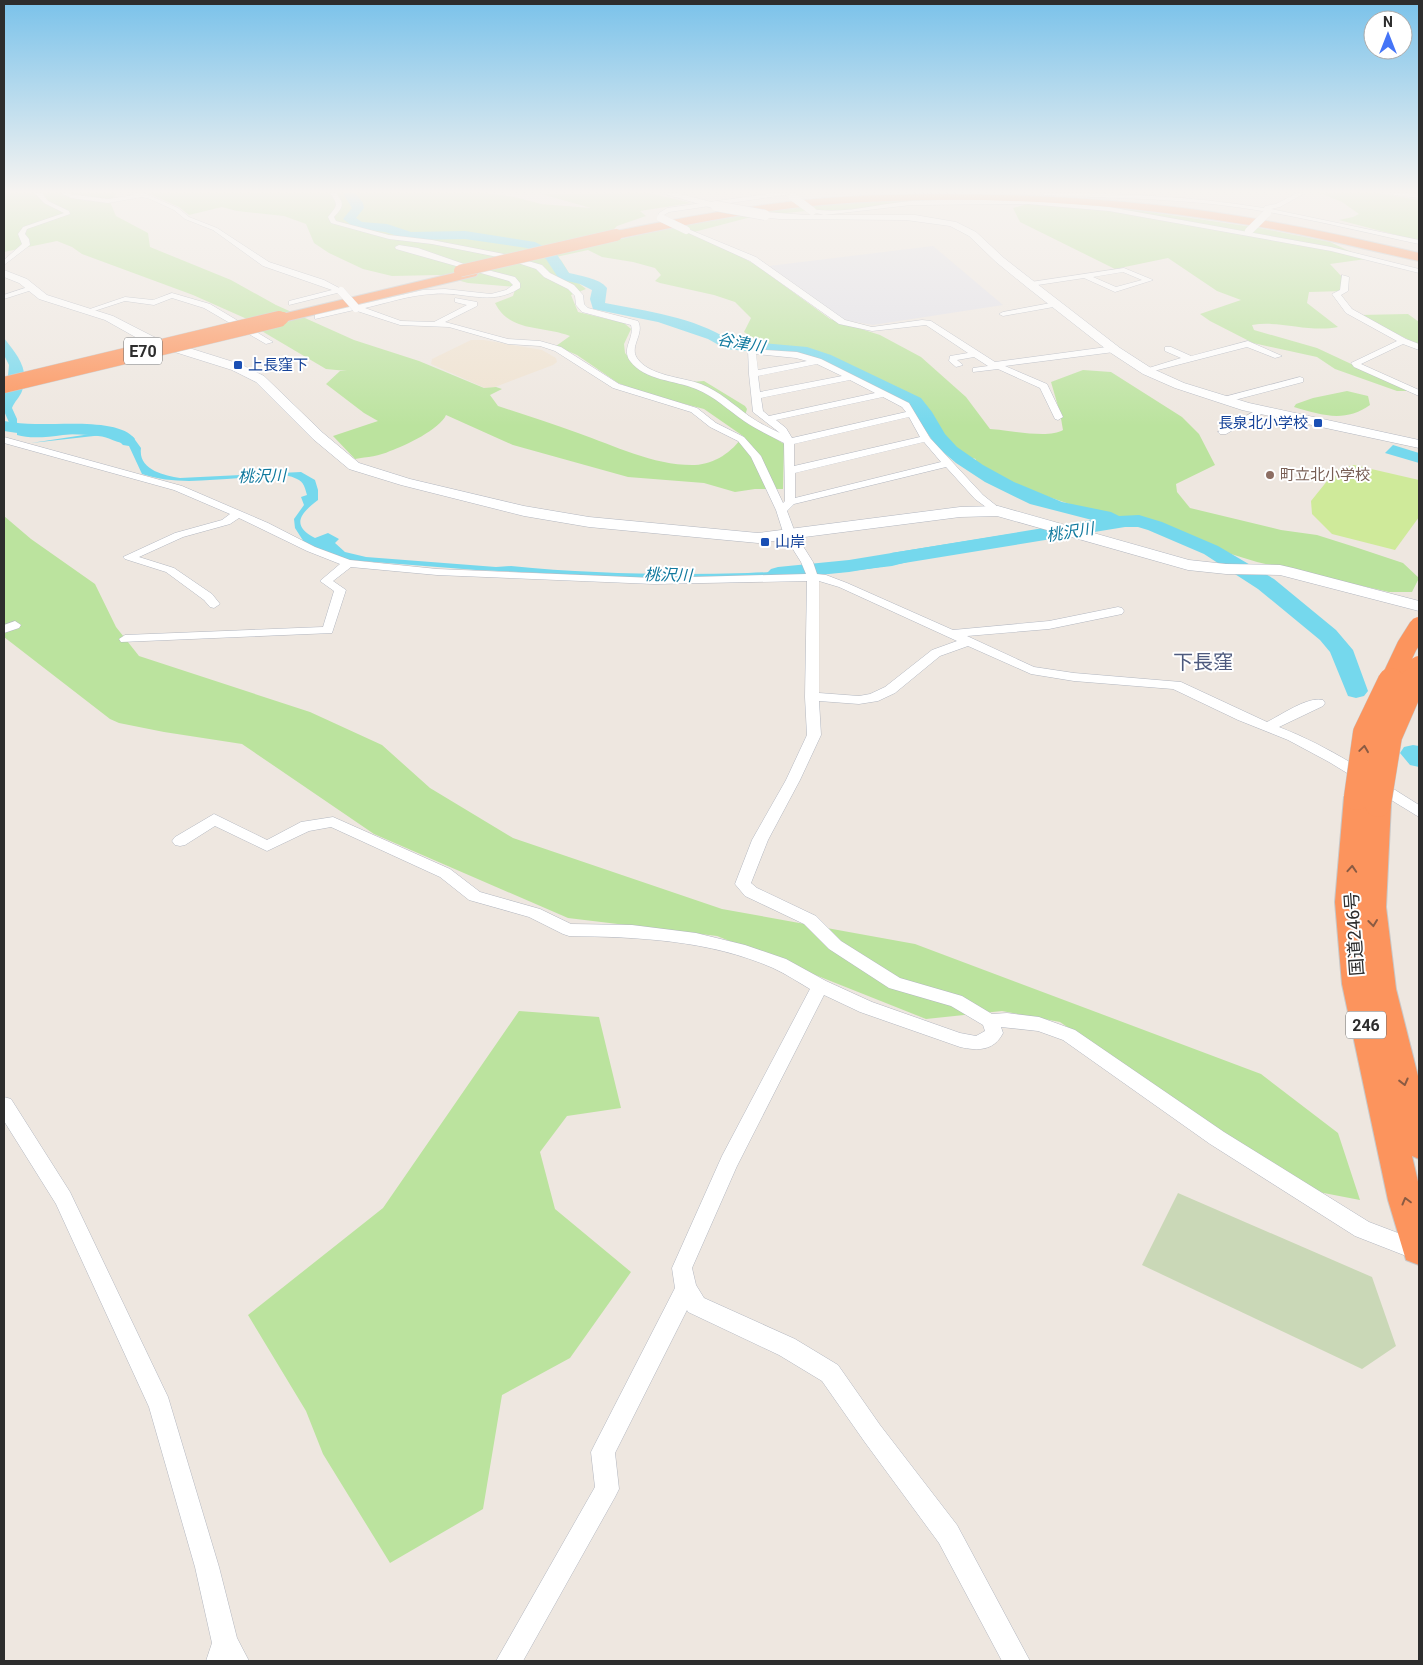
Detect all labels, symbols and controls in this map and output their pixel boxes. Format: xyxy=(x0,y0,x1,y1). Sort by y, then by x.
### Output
north arrow xyxy=(1363,10,1413,60)
text: N xyxy=(1383,14,1393,30)
water label: 谷津川 xyxy=(716,329,768,357)
road number: E70 xyxy=(124,338,162,364)
place label: 上長窪下 xyxy=(248,356,308,374)
marker: 上長窪下 xyxy=(232,359,244,371)
place label: 長泉北小学校 xyxy=(1218,414,1308,432)
marker: 長泉北小学校 xyxy=(1312,417,1324,429)
water label: 桃沢川 xyxy=(238,466,288,486)
place label: 町立北小学校 xyxy=(1280,466,1370,484)
marker: 町立北小学校 xyxy=(1264,469,1276,481)
water label: 桃沢川 xyxy=(1045,519,1097,545)
place label: 山岸 xyxy=(775,533,805,551)
marker: 山岸 xyxy=(759,536,771,548)
water label: 桃沢川 xyxy=(644,565,694,585)
district label: 下長窪 xyxy=(1173,650,1233,674)
one-way arrow xyxy=(1358,744,1369,752)
one-way arrow xyxy=(1346,865,1357,873)
street label: 国道246号 xyxy=(1341,891,1367,977)
one-way arrow xyxy=(1367,919,1378,927)
road number: 246 xyxy=(1346,1012,1386,1038)
one-way arrow xyxy=(1398,1078,1409,1087)
one-way arrow xyxy=(1401,1197,1412,1206)

